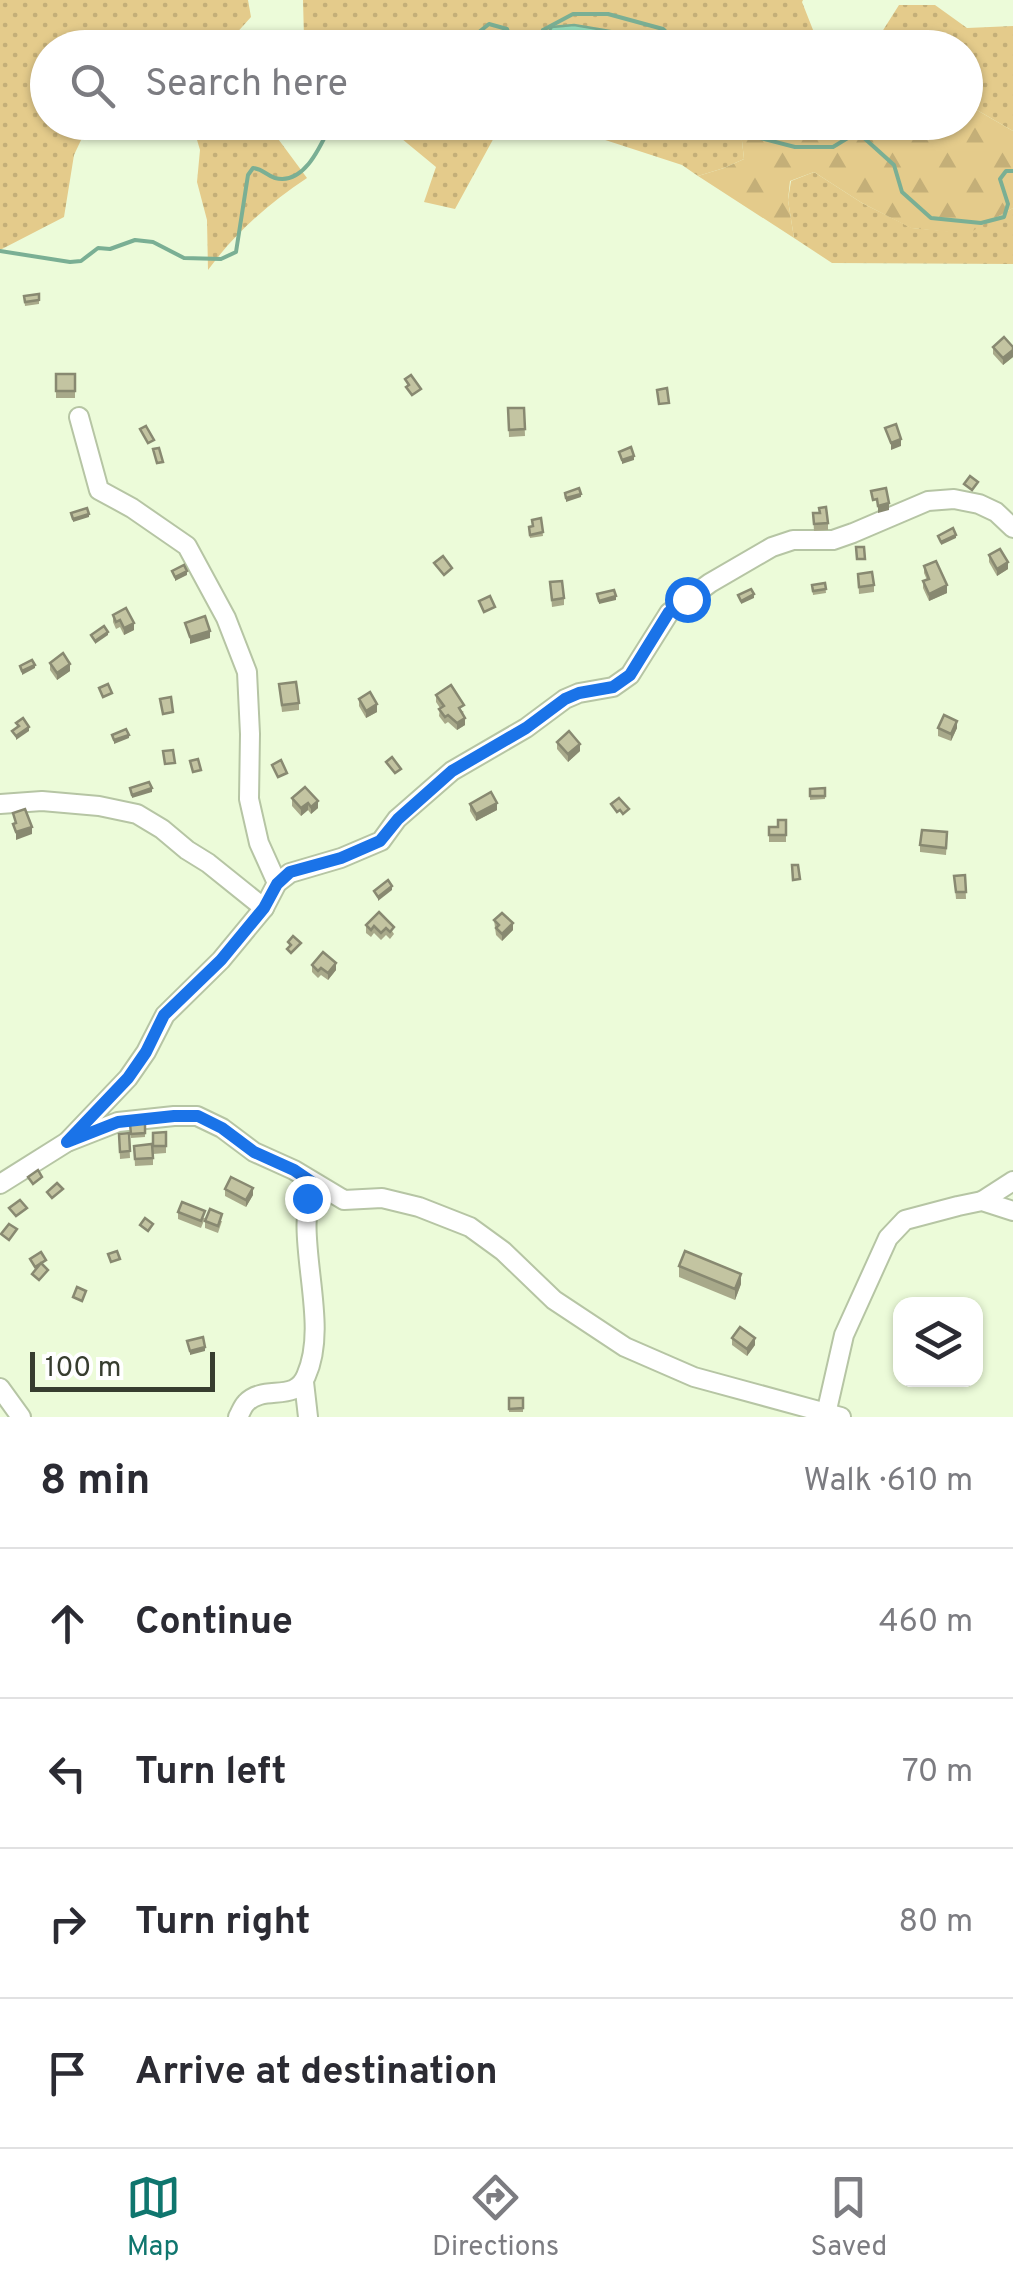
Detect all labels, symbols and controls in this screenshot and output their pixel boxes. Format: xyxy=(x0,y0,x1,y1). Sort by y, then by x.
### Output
search box xyxy=(30,30,983,140)
icon: search xyxy=(65,58,120,113)
text: Search here xyxy=(145,61,348,110)
route start xyxy=(665,577,711,623)
route end xyxy=(285,1176,331,1222)
map controls xyxy=(893,1297,983,1387)
button: layers xyxy=(893,1297,983,1387)
scale bar xyxy=(30,1347,215,1392)
text: 100 m xyxy=(45,1351,121,1387)
text: 8 min xyxy=(40,1456,150,1509)
text: Walk · 610 m xyxy=(803,1462,973,1502)
icon: ahead xyxy=(40,1596,95,1651)
text: Continue xyxy=(135,1599,293,1648)
text: 460 m xyxy=(879,1603,973,1643)
icon: left xyxy=(40,1746,95,1801)
text: Turn left xyxy=(135,1749,287,1798)
text: 70 m xyxy=(902,1753,973,1793)
icon: right xyxy=(40,1896,95,1951)
text: Turn right xyxy=(135,1899,310,1948)
text: 80 m xyxy=(899,1903,973,1943)
icon: arrive xyxy=(40,2046,95,2101)
text: Arrive at destination xyxy=(135,2049,498,2098)
tab: Map xyxy=(126,2170,181,2266)
tab: Directions xyxy=(432,2170,559,2266)
tab: Saved xyxy=(810,2170,887,2266)

